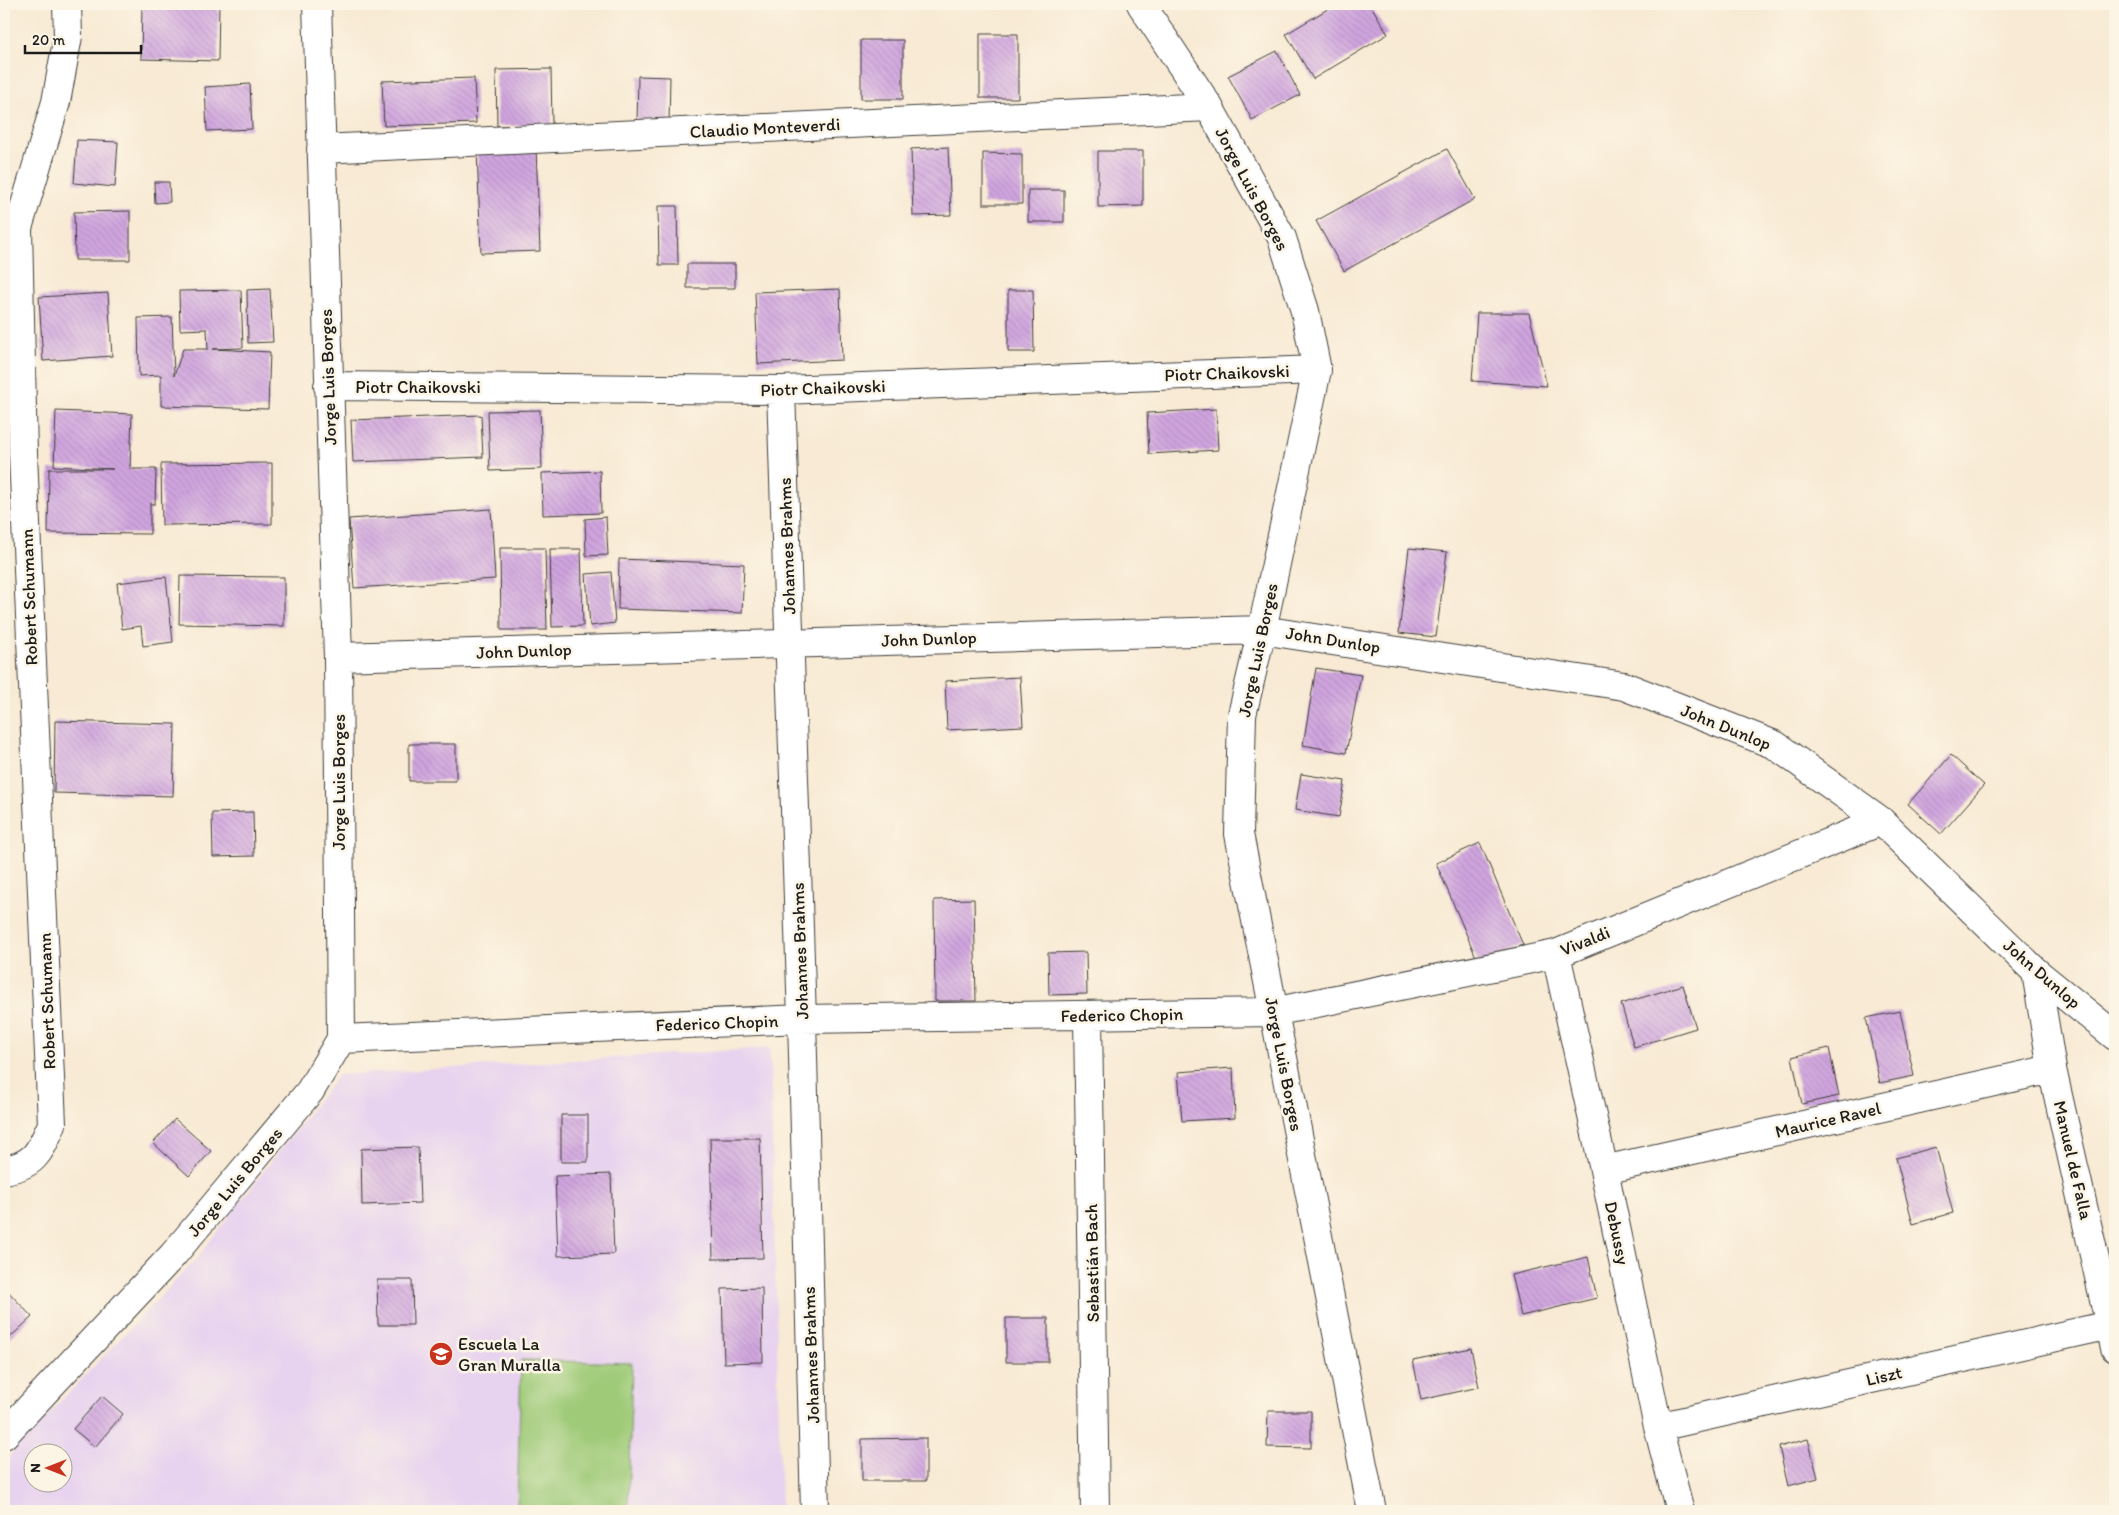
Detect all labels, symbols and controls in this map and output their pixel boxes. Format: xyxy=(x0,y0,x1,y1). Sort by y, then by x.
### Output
scale bar xyxy=(25,22,141,54)
text: 20 m xyxy=(32,31,66,49)
street label: Claudio Monteverdi xyxy=(689,113,841,143)
street label: Jorge Luis Borges xyxy=(1210,124,1294,254)
street label: Jorge Luis Borges xyxy=(315,308,341,446)
street label: Piotr Chaikovski xyxy=(1164,360,1290,386)
street label: Piotr Chaikovski xyxy=(760,375,886,401)
street label: Piotr Chaikovski xyxy=(355,376,481,398)
street label: Johannes Brahms xyxy=(774,477,800,615)
street label: Robert Schumann xyxy=(16,528,42,666)
street label: Jorge Luis Borges xyxy=(1233,581,1283,719)
street label: John Dunlop xyxy=(1284,622,1382,658)
street label: John Dunlop xyxy=(881,626,977,652)
street label: John Dunlop xyxy=(476,638,572,664)
street label: John Dunlop xyxy=(1678,699,1775,755)
street label: Jorge Luis Borges xyxy=(328,714,350,850)
street label: Johannes Brahms xyxy=(787,882,813,1020)
street label: Vivaldi xyxy=(1557,921,1613,961)
street label: Robert Schumann xyxy=(34,932,60,1070)
street label: John Dunlop xyxy=(1999,934,2085,1014)
street label: Jorge Luis Borges xyxy=(1260,995,1308,1133)
street label: Federico Chopin xyxy=(1060,1003,1184,1027)
street label: Federico Chopin xyxy=(655,1010,779,1036)
street label: Maurice Ravel xyxy=(1773,1097,1883,1143)
street label: Manuel de Falla xyxy=(2049,1098,2098,1222)
street label: Jorge Luis Borges xyxy=(183,1123,287,1241)
street label: Debussy xyxy=(1600,1199,1635,1267)
street label: Sebastián Bach xyxy=(1080,1203,1104,1323)
street label: Johannes Brahms xyxy=(798,1286,824,1424)
place label: Escuela La Gran Muralla xyxy=(458,1333,562,1376)
school or university icon: Escuela La Gran Muralla xyxy=(428,1341,454,1367)
street label: Liszt xyxy=(1864,1361,1905,1391)
north arrow xyxy=(22,1442,72,1492)
text: N xyxy=(27,1463,44,1473)

